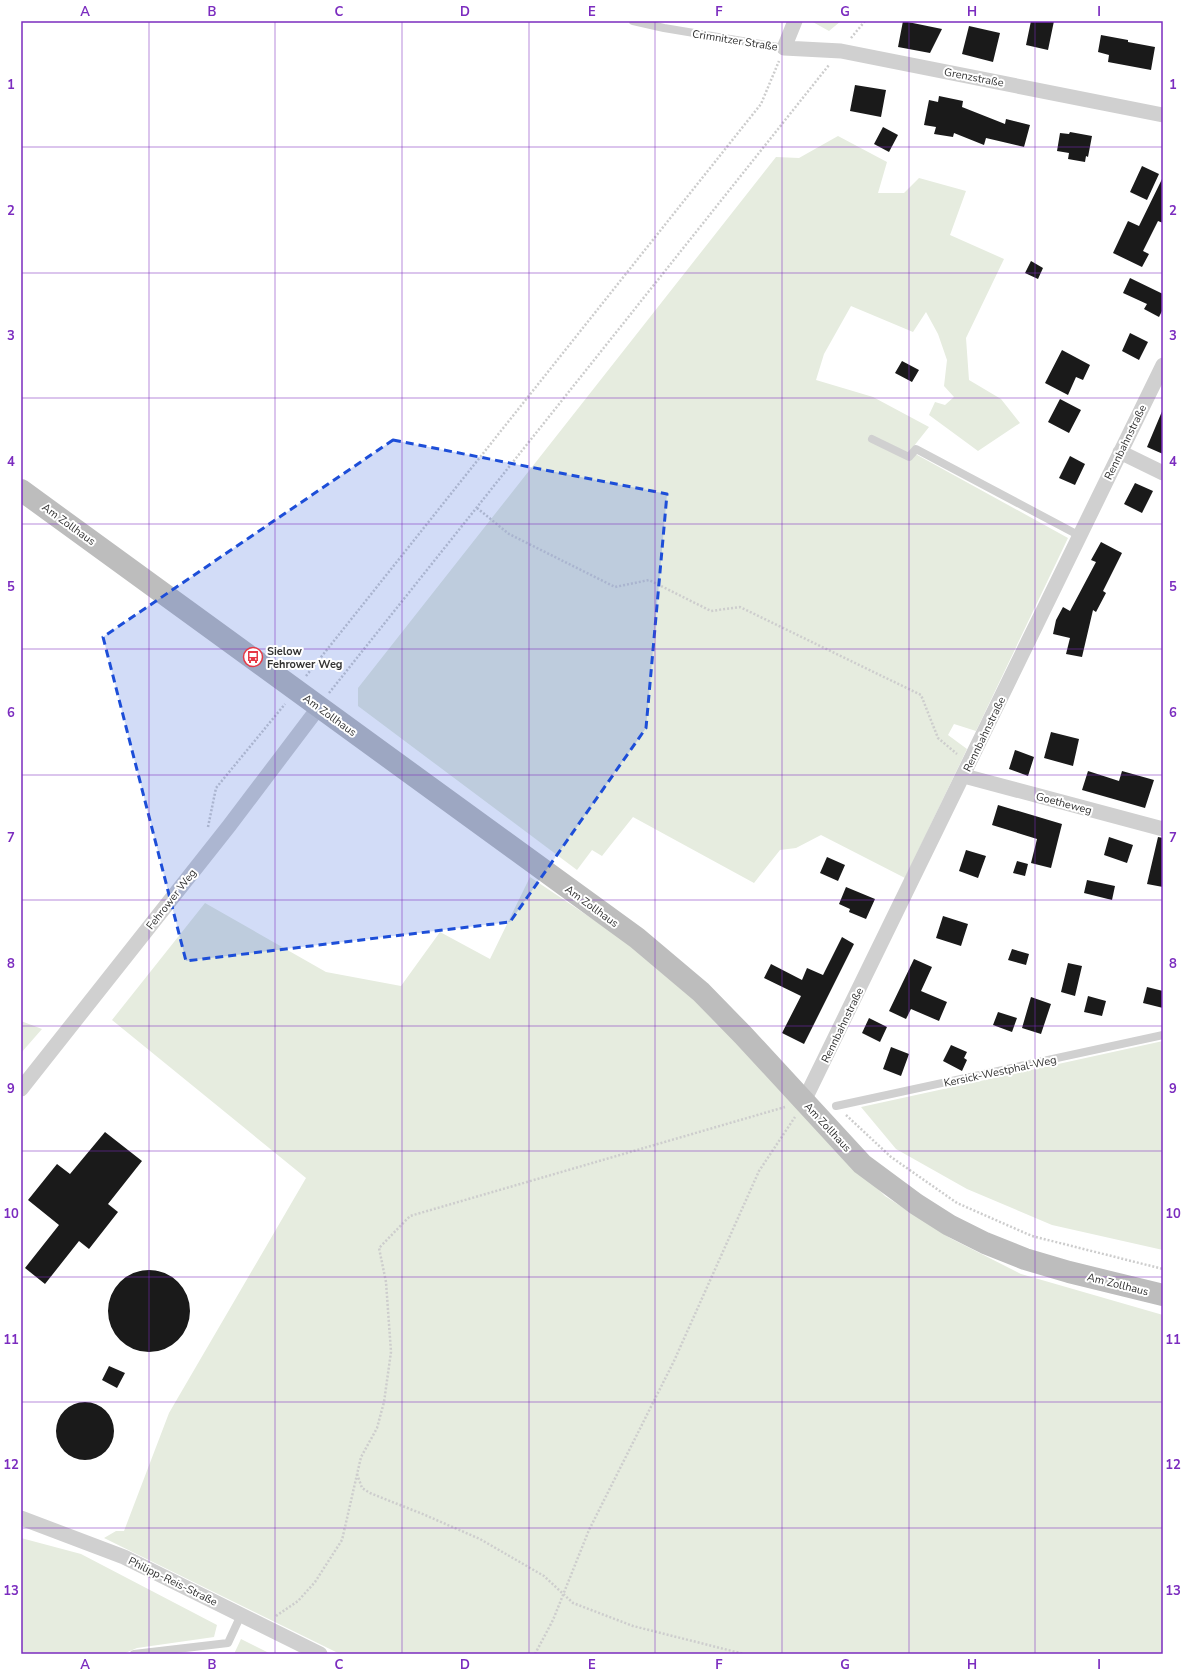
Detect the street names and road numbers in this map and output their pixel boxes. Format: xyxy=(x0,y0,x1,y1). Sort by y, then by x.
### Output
street label: Crimnitzer Straße xyxy=(691,26,779,55)
street label: Grenzstraße xyxy=(943,64,1005,91)
street label: Rennbahnstraße xyxy=(1101,402,1150,482)
street label: Am Zollhaus xyxy=(39,500,98,549)
street label: Am Zollhaus xyxy=(300,691,359,740)
street label: Rennbahnstraße xyxy=(960,694,1009,774)
street label: Goetheweg xyxy=(1034,789,1093,818)
street label: Fehrower Weg xyxy=(143,866,200,933)
street label: Am Zollhaus xyxy=(562,882,621,931)
street label: Rennbahnstraße xyxy=(818,985,867,1065)
street label: Kersick-Westphal-Weg xyxy=(942,1052,1058,1091)
street label: Am Zollhaus xyxy=(801,1099,855,1155)
street label: Am Zollhaus xyxy=(1086,1270,1150,1299)
street label: Philipp-Reis-Straße xyxy=(126,1553,220,1610)

